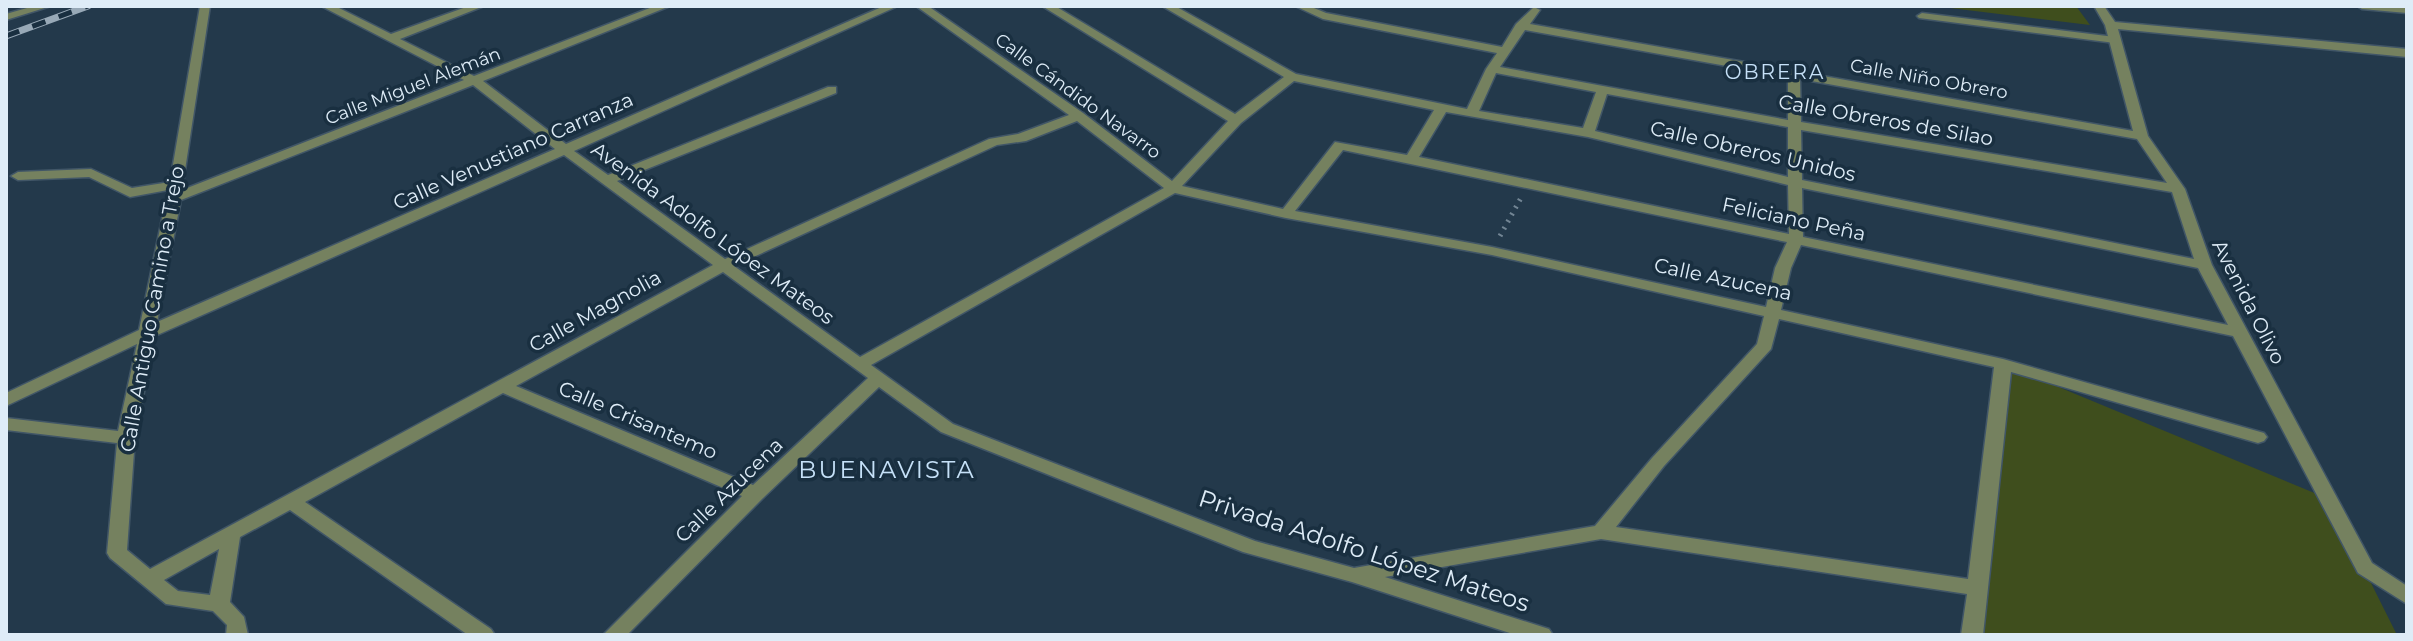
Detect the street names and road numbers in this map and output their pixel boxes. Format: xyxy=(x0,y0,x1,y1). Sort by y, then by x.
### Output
street label: Calle Cándido Navarro xyxy=(991,28,1165,164)
street label: Calle Miguel Alemán xyxy=(322,42,504,130)
street label: Calle Niño Obrero xyxy=(1848,54,2010,104)
street label: Calle Venustiano Carranza xyxy=(389,87,637,215)
street label: Calle Obreros de Silao xyxy=(1777,89,1995,151)
street label: Calle Obreros Unidos xyxy=(1648,116,1858,186)
street label: Avenida Adolfo López Mateos xyxy=(587,137,839,329)
street label: Calle Antiguo Camino a Trejo xyxy=(115,164,189,454)
street label: Feliciano Peña xyxy=(1720,192,1868,246)
street label: Avenida Olivo xyxy=(2207,236,2291,368)
street label: Calle Azucena xyxy=(1652,253,1794,305)
street label: Calle Magnolia xyxy=(525,265,665,357)
street label: Calle Crisantemo xyxy=(555,376,721,464)
street label: Calle Azucena xyxy=(670,433,788,547)
street label: Privada Adolfo López Mateos xyxy=(1195,483,1533,618)

